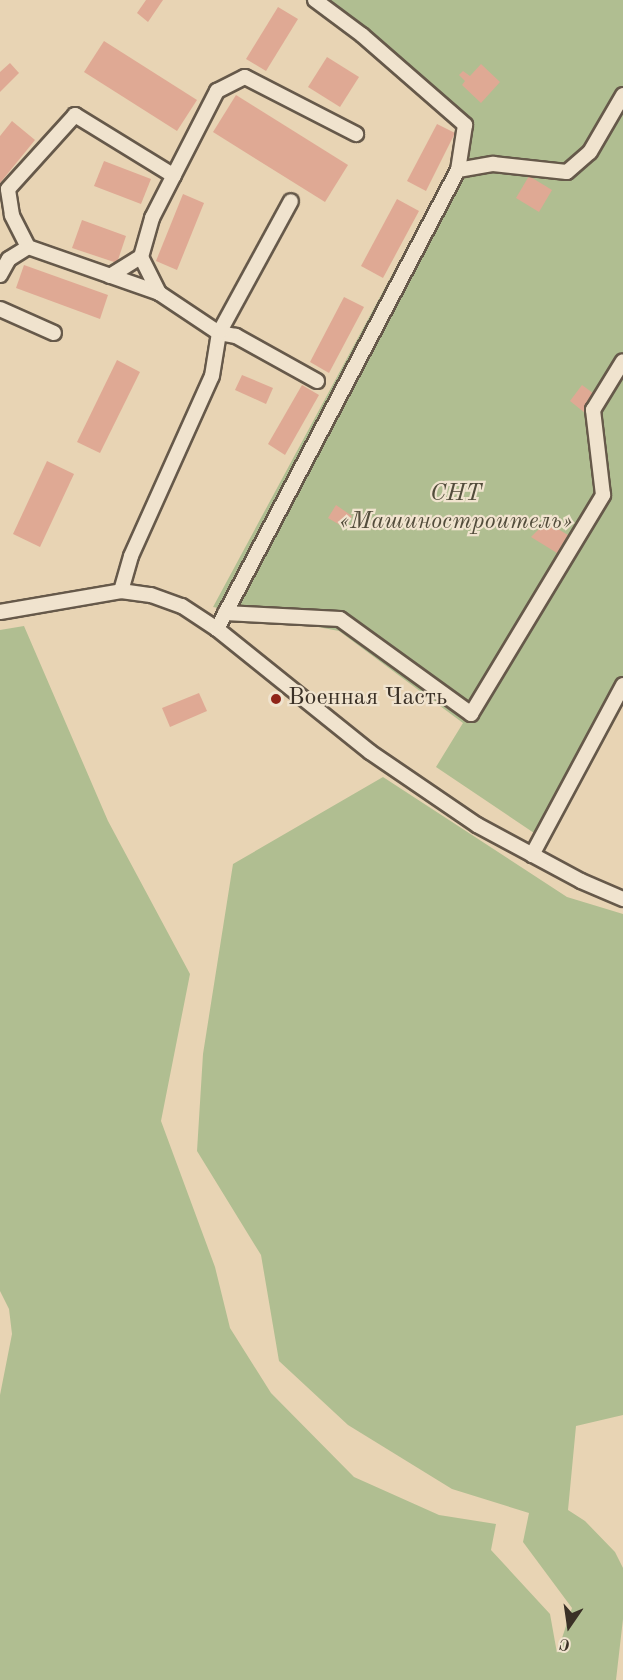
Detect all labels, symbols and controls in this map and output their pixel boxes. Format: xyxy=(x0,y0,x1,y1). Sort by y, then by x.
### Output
park label: СНТ «Машиностроитель» xyxy=(339,481,573,537)
place label: Военная Часть xyxy=(288,685,447,713)
marker: Военная Часть xyxy=(269,692,283,706)
north arrow xyxy=(539,1596,599,1656)
text: С xyxy=(558,1635,572,1653)

